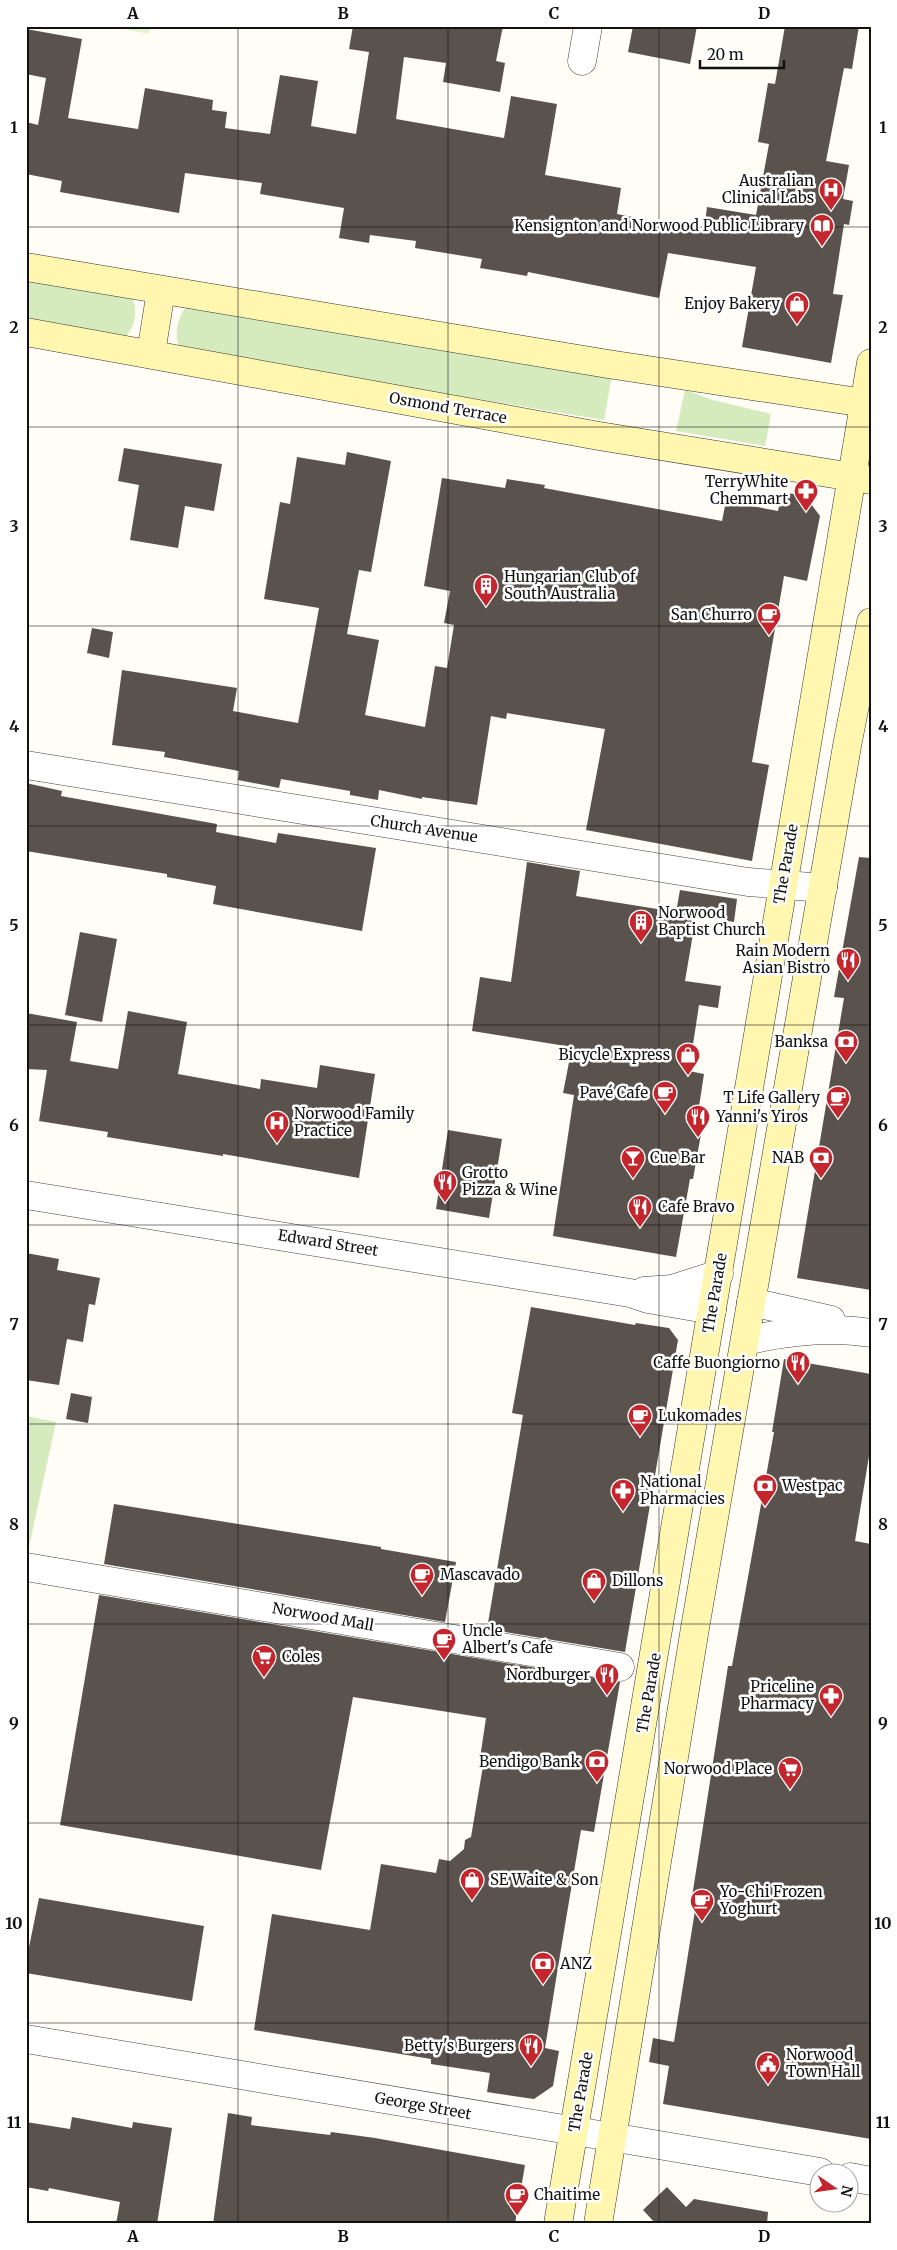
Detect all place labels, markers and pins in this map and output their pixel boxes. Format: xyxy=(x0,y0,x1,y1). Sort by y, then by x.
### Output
place label: Australian Clinical Labs xyxy=(722,171,814,207)
hospital icon: Australian Clinical Labs xyxy=(818,177,844,211)
library icon: Kensignton and Norwood Public Library xyxy=(809,213,835,247)
place label: Kensignton and Norwood Public Library xyxy=(514,216,804,235)
shop icon: Enjoy Bakery xyxy=(784,291,810,325)
place label: Enjoy Bakery xyxy=(684,294,780,313)
place label: TerryWhite Chemmart xyxy=(705,472,788,508)
pharmacy icon: TerryWhite Chemmart xyxy=(793,478,819,512)
place label: Hungarian Club of South Australia xyxy=(504,567,637,603)
building icon: Hungarian Club of South Australia xyxy=(473,573,499,607)
cafe icon: San Churro xyxy=(756,602,782,636)
place label: San Churro xyxy=(671,605,752,624)
place label: Norwood Baptist Church xyxy=(658,903,765,939)
building icon: Norwood Baptist Church xyxy=(628,909,654,943)
place label: Rain Modern Asian Bistro xyxy=(736,941,830,977)
restaurant icon: Rain Modern Asian Bistro xyxy=(835,947,861,981)
bank icon: Banksa xyxy=(833,1029,859,1063)
place label: Banksa xyxy=(774,1032,828,1051)
shop icon: Bicycle Express xyxy=(675,1042,701,1076)
place label: Bicycle Express xyxy=(559,1045,670,1064)
cafe icon: Pavé Cafe xyxy=(652,1080,678,1114)
place label: Pavé Cafe xyxy=(580,1083,648,1102)
cafe icon: T Life Gallery xyxy=(825,1085,851,1119)
place label: T Life Gallery xyxy=(723,1088,820,1107)
place label: Norwood Family Practice xyxy=(294,1104,414,1140)
restaurant icon: Yanni's Yiros xyxy=(685,1104,711,1138)
place label: Yanni's Yiros xyxy=(715,1107,808,1126)
hospital icon: Norwood Family Practice xyxy=(264,1110,290,1144)
bar icon: Cue Bar xyxy=(620,1145,646,1179)
bank icon: NAB xyxy=(808,1145,834,1179)
place label: Cue Bar xyxy=(650,1148,706,1167)
place label: NAB xyxy=(772,1148,804,1167)
place label: Grotto Pizza & Wine xyxy=(462,1163,557,1199)
restaurant icon: Grotto Pizza & Wine xyxy=(432,1169,458,1203)
restaurant icon: Cafe Bravo xyxy=(627,1194,653,1228)
place label: Cafe Bravo xyxy=(658,1197,735,1216)
restaurant icon: Caffe Buongiorno xyxy=(785,1350,811,1384)
place label: Caffe Buongiorno xyxy=(653,1353,780,1372)
cafe icon: Lukomades xyxy=(627,1403,653,1437)
place label: Lukomades xyxy=(658,1406,742,1425)
place label: National Pharmacies xyxy=(640,1472,725,1508)
bank icon: Westpac xyxy=(752,1473,778,1507)
place label: Westpac xyxy=(781,1476,843,1495)
pharmacy icon: National Pharmacies xyxy=(610,1478,636,1512)
cafe icon: Mascavado xyxy=(409,1562,435,1596)
place label: Mascavado xyxy=(440,1565,520,1584)
shop icon: Dillons xyxy=(581,1568,607,1602)
place label: Dillons xyxy=(612,1571,663,1590)
place label: Uncle Albert's Cafe xyxy=(461,1621,553,1657)
cafe icon: Uncle Albert's Cafe xyxy=(431,1627,457,1661)
supermarket icon: Coles xyxy=(251,1644,277,1678)
place label: Coles xyxy=(282,1647,320,1666)
restaurant icon: Nordburger xyxy=(594,1662,620,1696)
place label: Nordburger xyxy=(506,1665,590,1684)
place label: Priceline Pharmacy xyxy=(741,1677,814,1713)
pharmacy icon: Priceline Pharmacy xyxy=(818,1683,844,1717)
bank icon: Bendigo Bank xyxy=(584,1749,610,1783)
place label: Bendigo Bank xyxy=(479,1752,580,1771)
supermarket icon: Norwood Place xyxy=(777,1756,803,1790)
place label: Norwood Place xyxy=(664,1759,772,1778)
shop icon: SE Waite & Son xyxy=(459,1867,485,1901)
place label: SE Waite & Son xyxy=(490,1870,599,1889)
place label: Yo-Chi Frozen Yoghurt xyxy=(719,1882,823,1918)
cafe icon: Yo-Chi Frozen Yoghurt xyxy=(689,1888,715,1922)
bank icon: ANZ xyxy=(530,1951,556,1985)
place label: ANZ xyxy=(559,1954,592,1973)
restaurant icon: Betty's Burgers xyxy=(518,2033,544,2067)
place label: Betty's Burgers xyxy=(404,2036,514,2055)
place label: Norwood Town Hall xyxy=(786,2045,861,2081)
public building icon: Norwood Town Hall xyxy=(755,2051,781,2085)
cafe icon: Chaitime xyxy=(504,2182,530,2216)
place label: Chaitime xyxy=(534,2185,600,2204)

